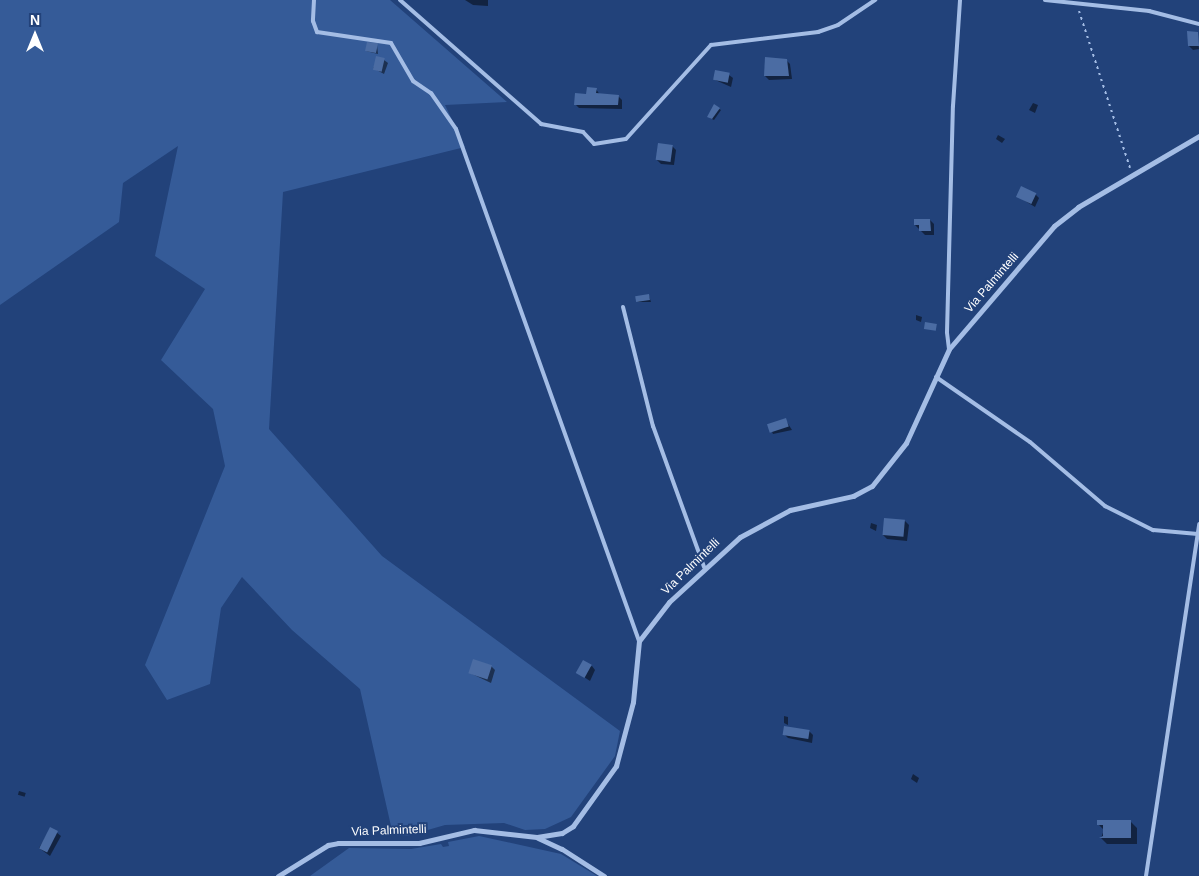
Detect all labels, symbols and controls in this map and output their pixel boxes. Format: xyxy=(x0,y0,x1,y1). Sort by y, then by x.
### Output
north arrow xyxy=(10,10,60,60)
text: N xyxy=(30,12,40,28)
street label: Via Palmintelli xyxy=(962,250,1022,316)
street label: Via Palmintelli xyxy=(659,536,723,598)
street label: Via Palmintelli xyxy=(351,822,427,840)

